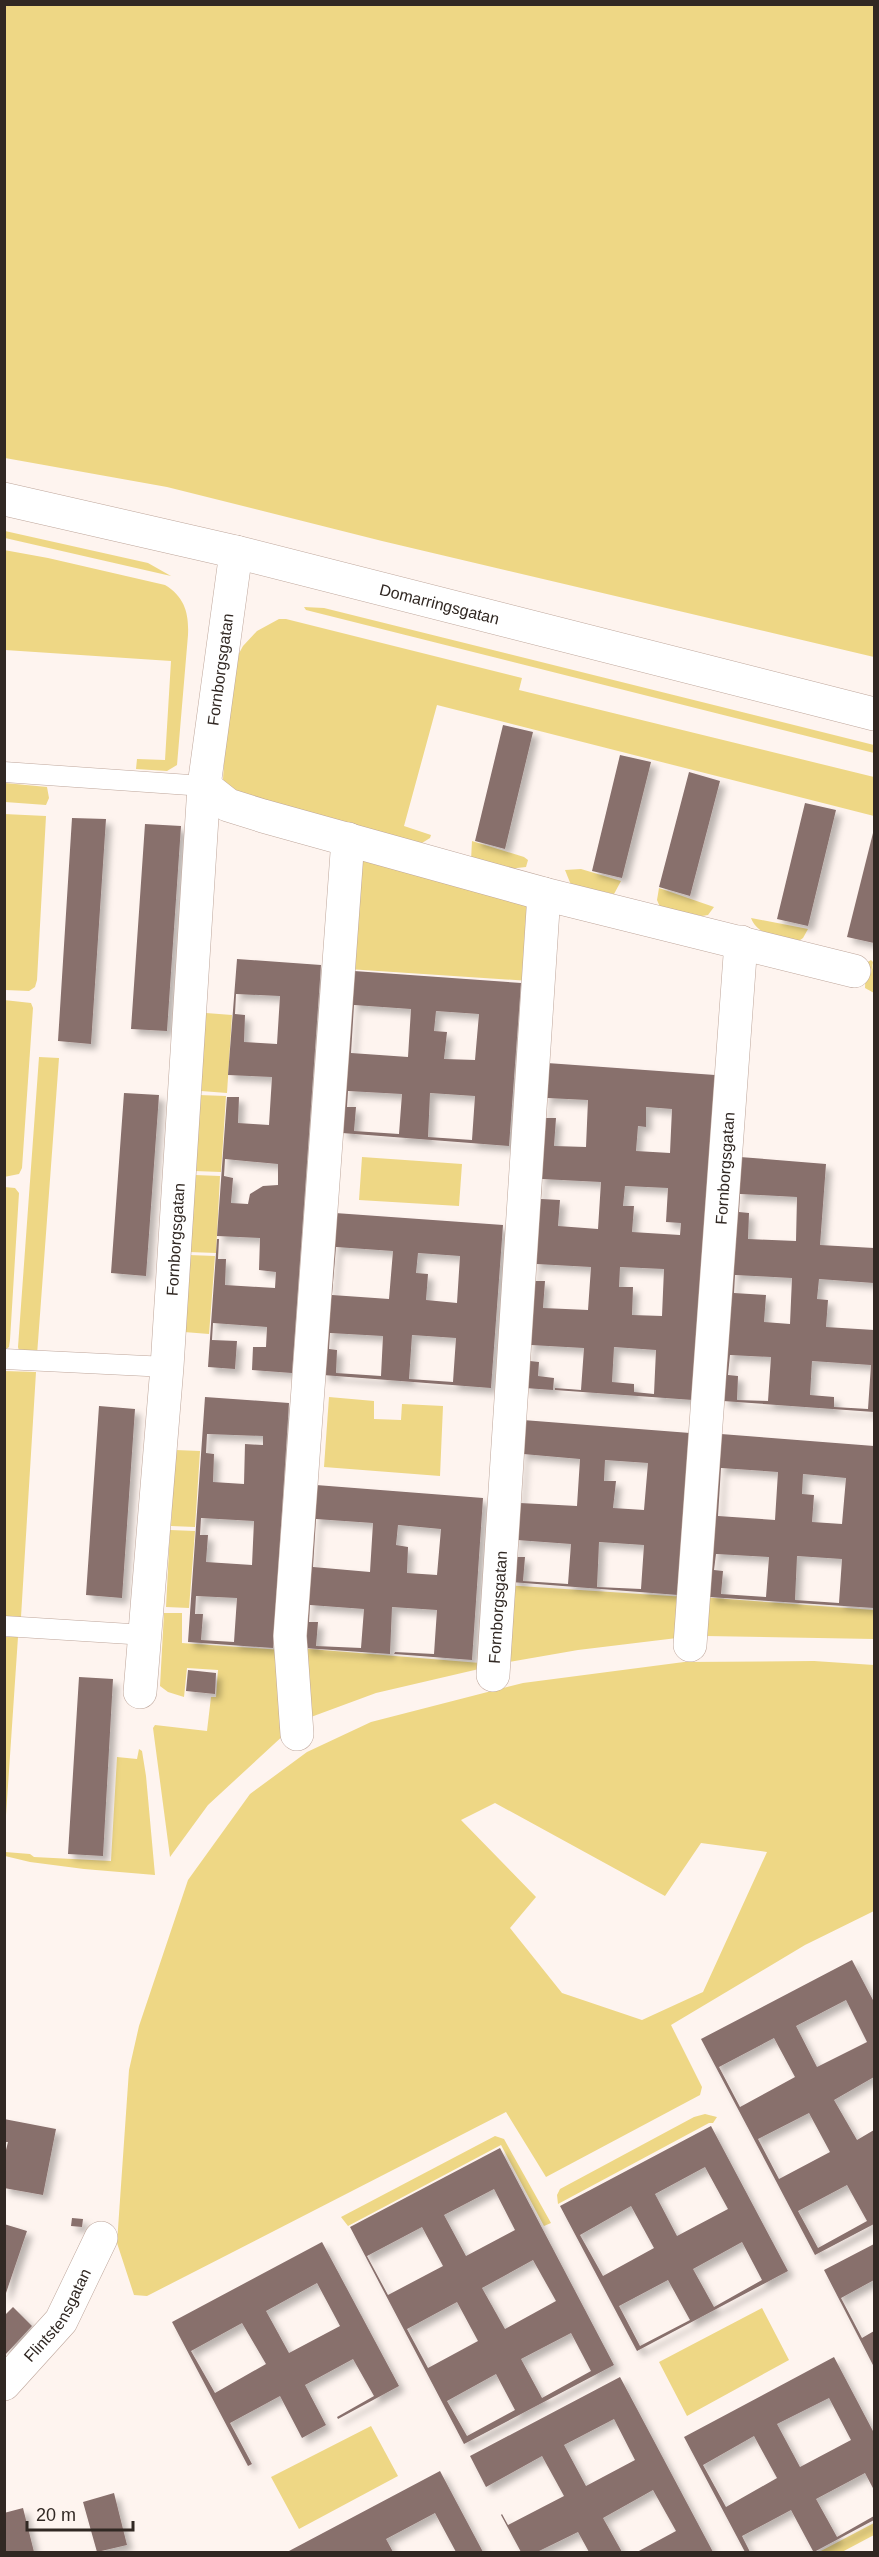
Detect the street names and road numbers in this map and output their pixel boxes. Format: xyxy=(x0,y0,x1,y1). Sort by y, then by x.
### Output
street label: Domarringsgatan xyxy=(378,581,501,628)
street label: Fornborgsgatan xyxy=(204,612,237,727)
street label: Fornborgsgatan xyxy=(713,1111,738,1225)
street label: Fornborgsgatan xyxy=(164,1182,188,1296)
street label: Fornborgsgatan xyxy=(486,1550,510,1664)
street label: Flintstensgatan xyxy=(21,2266,94,2365)

